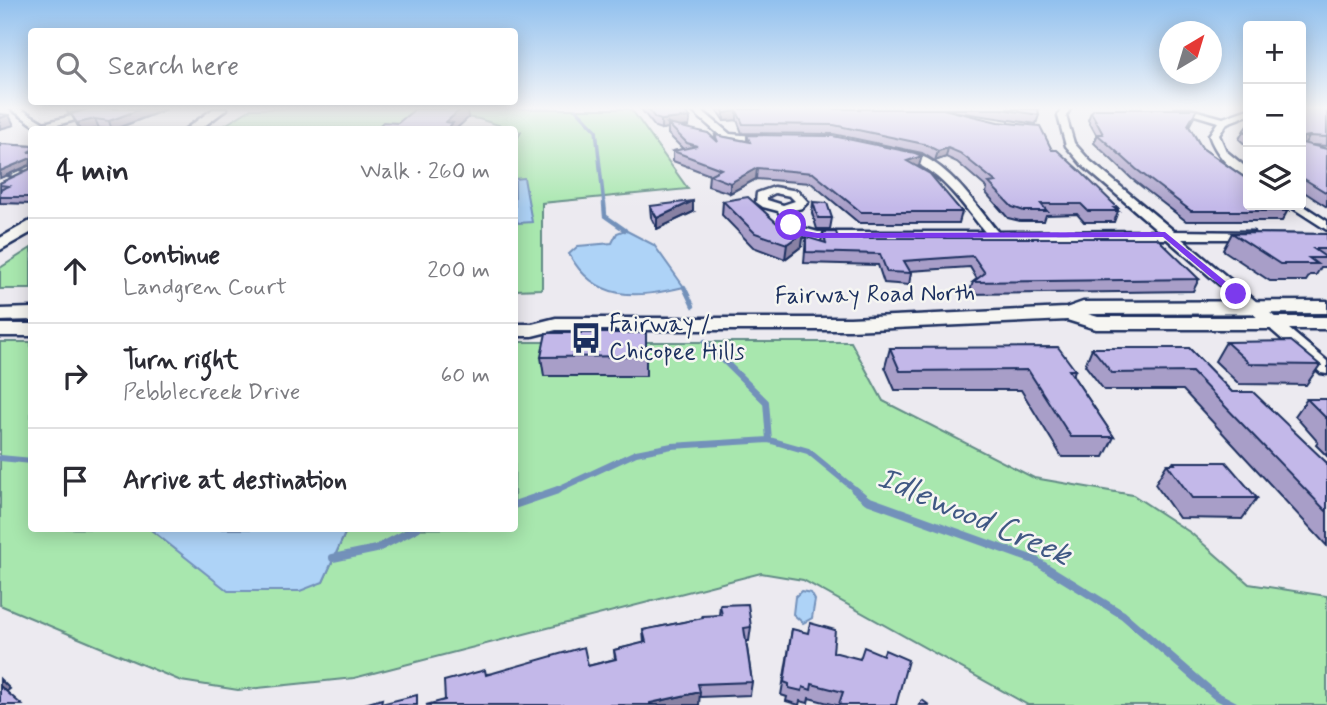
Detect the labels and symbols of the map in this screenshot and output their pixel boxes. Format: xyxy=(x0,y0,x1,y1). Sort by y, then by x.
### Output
north arrow xyxy=(1159,21,1222,84)
route start xyxy=(775,209,806,240)
street label: Fairway Road North xyxy=(775,278,975,312)
route end xyxy=(1220,278,1251,309)
place label: Fairway / Chicopee Hills xyxy=(609,309,745,368)
bus stop icon: Fairway / Chicopee Hills xyxy=(569,321,603,355)
water label: Idlewood Creek xyxy=(871,457,1079,577)

